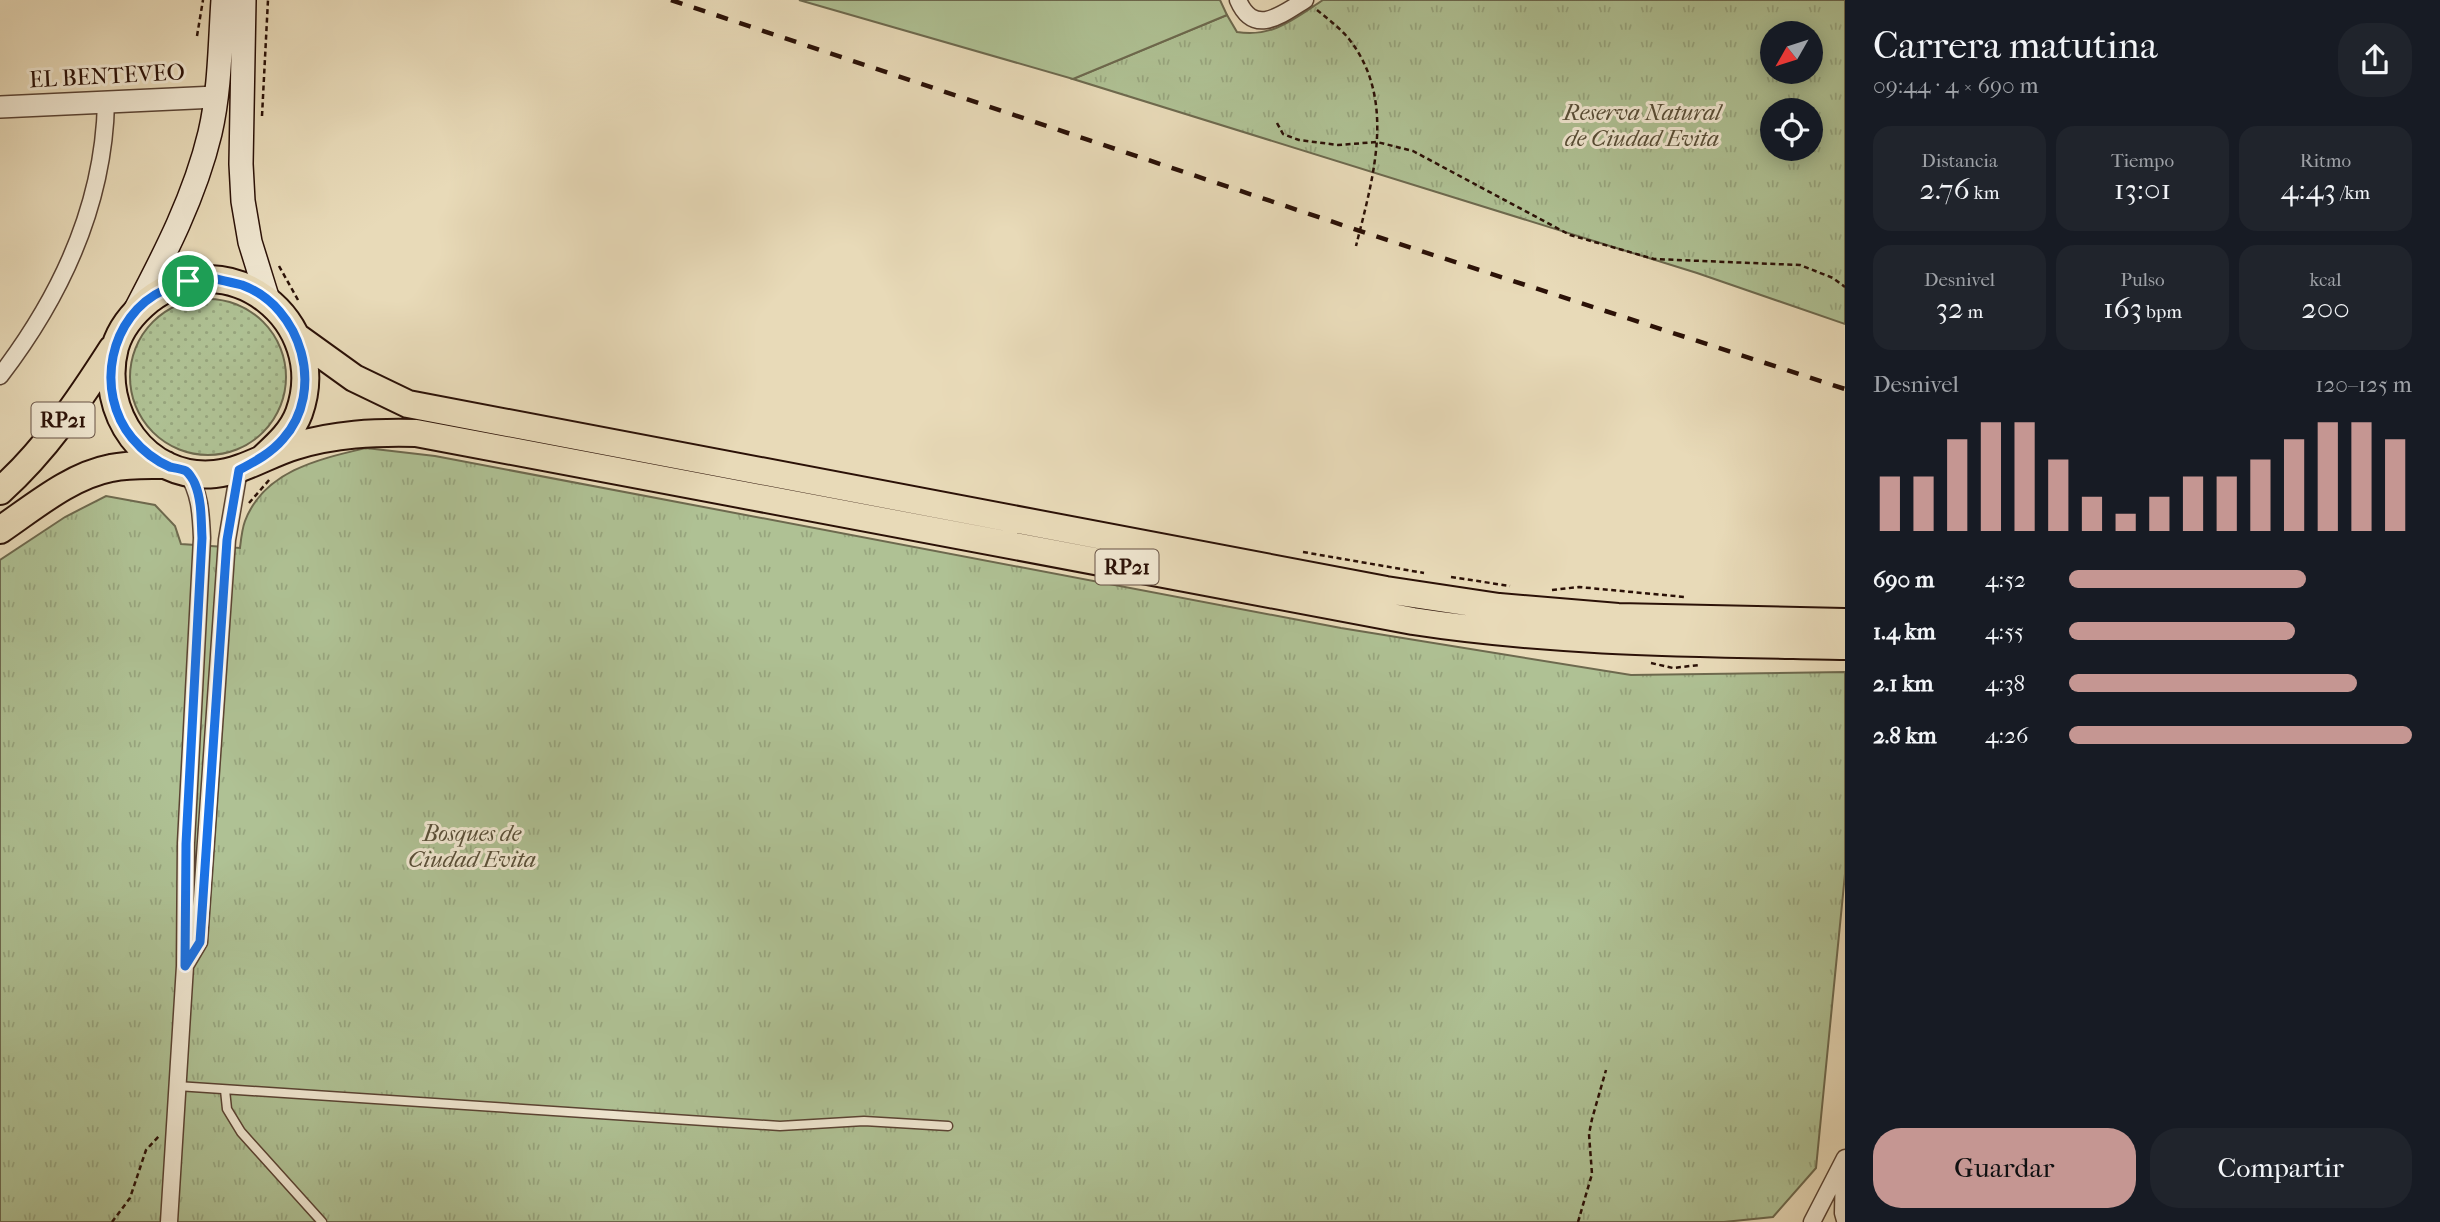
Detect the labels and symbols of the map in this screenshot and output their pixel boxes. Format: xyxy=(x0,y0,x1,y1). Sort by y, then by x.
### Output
north arrow xyxy=(1760,21,1824,84)
street label: EL BENTEVEO xyxy=(28,58,186,94)
park label: Reserva Natural de Ciudad Evita xyxy=(1561,99,1723,152)
pin xyxy=(158,251,218,311)
road number: RP21 xyxy=(32,402,94,438)
road number: RP21 xyxy=(1096,550,1158,584)
park label: Bosques de Ciudad Evita xyxy=(408,820,536,873)

